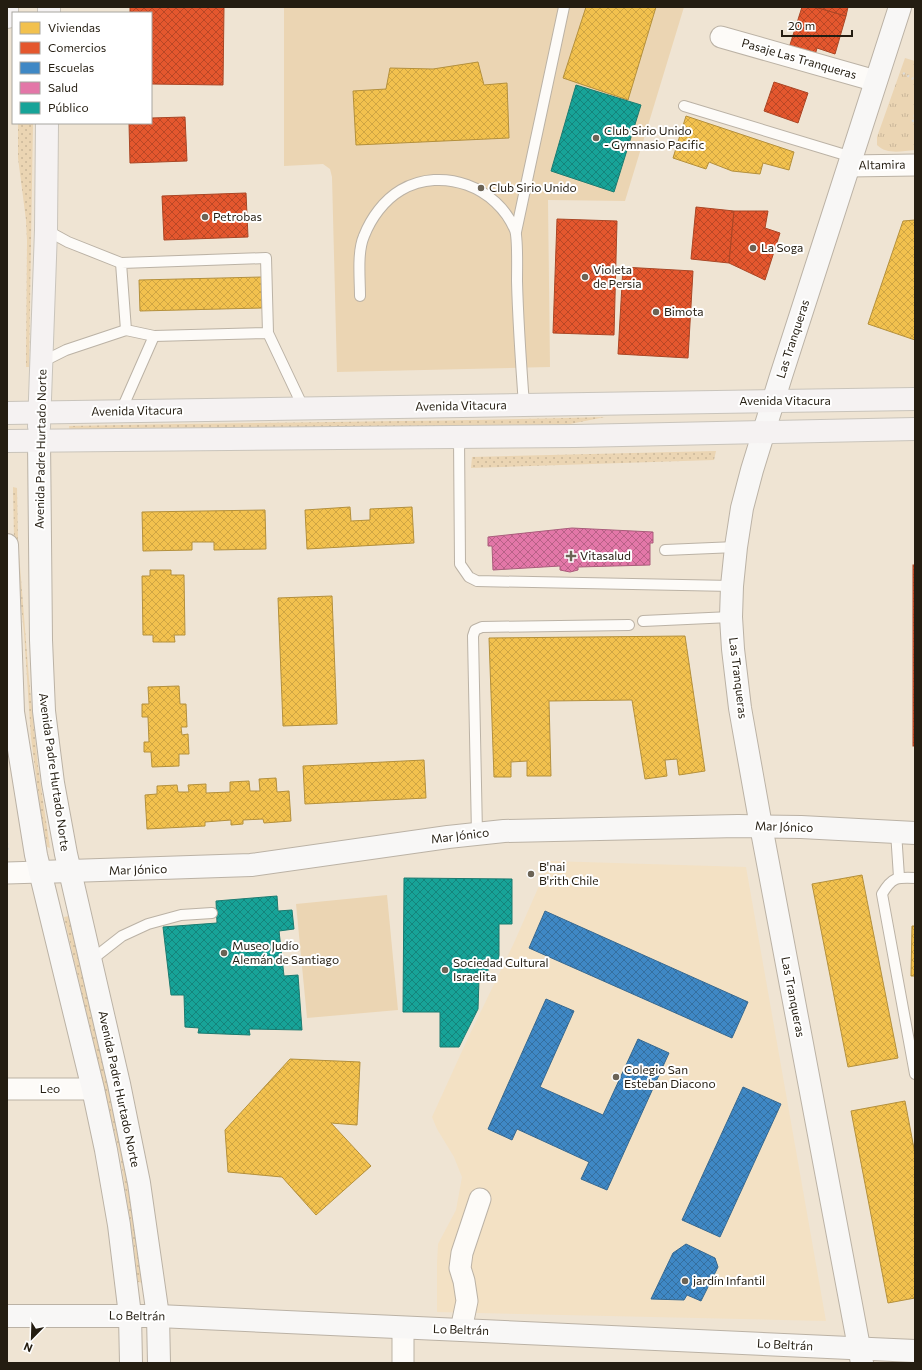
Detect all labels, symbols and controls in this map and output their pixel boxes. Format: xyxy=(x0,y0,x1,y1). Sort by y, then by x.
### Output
legend xyxy=(12,12,152,124)
scale bar xyxy=(782,12,852,38)
text: 20 m xyxy=(788,18,815,32)
text: Viviendas xyxy=(48,20,100,34)
street label: Pasaje Las Tranqueras xyxy=(740,35,858,81)
text: Comercios xyxy=(48,40,106,54)
text: Escuelas xyxy=(48,60,94,74)
text: Salud xyxy=(48,80,78,94)
text: Público xyxy=(48,100,89,114)
place label: Club Sirio Unido - Gymnasio Pacific xyxy=(604,123,704,151)
marker: Club Sirio Unido - Gymnasio Pacific xyxy=(591,133,601,143)
street label: Altamira xyxy=(858,157,906,171)
place label: Club Sirio Unido xyxy=(489,180,577,194)
marker: Club Sirio Unido xyxy=(476,183,486,193)
place label: Petrobas xyxy=(213,209,262,223)
marker: Petrobas xyxy=(200,212,210,222)
place label: La Soga xyxy=(761,240,803,254)
marker: La Soga xyxy=(748,243,758,253)
place label: Violeta de Persia xyxy=(593,262,642,290)
marker: Violeta de Persia xyxy=(580,272,590,282)
street label: Las Tranqueras xyxy=(773,298,811,380)
place label: Bimota xyxy=(664,304,704,318)
marker: Bimota xyxy=(651,307,661,317)
street label: Avenida Padre Hurtado Norte xyxy=(32,369,48,529)
street label: Avenida Vitacura xyxy=(739,393,831,407)
street label: Avenida Vitacura xyxy=(415,397,507,413)
street label: Avenida Vitacura xyxy=(91,402,183,418)
place label: Vitasalud xyxy=(580,548,631,562)
marker: Vitasalud xyxy=(565,550,577,562)
street label: Las Tranqueras xyxy=(727,636,751,719)
street label: Avenida Padre Hurtado Norte xyxy=(37,692,73,852)
street label: Mar Jónico xyxy=(755,818,813,835)
street label: Mar Jónico xyxy=(430,824,490,847)
place label: B'nai B'rith Chile xyxy=(539,859,599,887)
street label: Mar Jónico xyxy=(109,861,167,878)
marker: B'nai B'rith Chile xyxy=(526,869,536,879)
place label: Museo Judío Alemán de Santiago xyxy=(232,938,339,966)
marker: Museo Judío Alemán de Santiago xyxy=(219,948,229,958)
place label: Sociedad Cultural Israelita xyxy=(453,955,549,983)
street label: Las Tranqueras xyxy=(779,955,809,1038)
marker: Sociedad Cultural Israelita xyxy=(440,965,450,975)
street label: Avenida Padre Hurtado Norte xyxy=(97,1009,143,1168)
place label: Colegio San Esteban Diacono xyxy=(624,1062,716,1090)
marker: Colegio San Esteban Diacono xyxy=(611,1072,621,1082)
street label: Leo xyxy=(40,1081,60,1095)
place label: jardín Infantil xyxy=(693,1273,765,1287)
marker: jardín Infantil xyxy=(680,1276,690,1286)
street label: Lo Beltrán xyxy=(109,1308,165,1322)
north arrow xyxy=(12,1318,52,1358)
street label: Lo Beltrán xyxy=(433,1321,489,1337)
street label: Lo Beltrán xyxy=(757,1336,813,1352)
text: N xyxy=(22,1340,34,1355)

